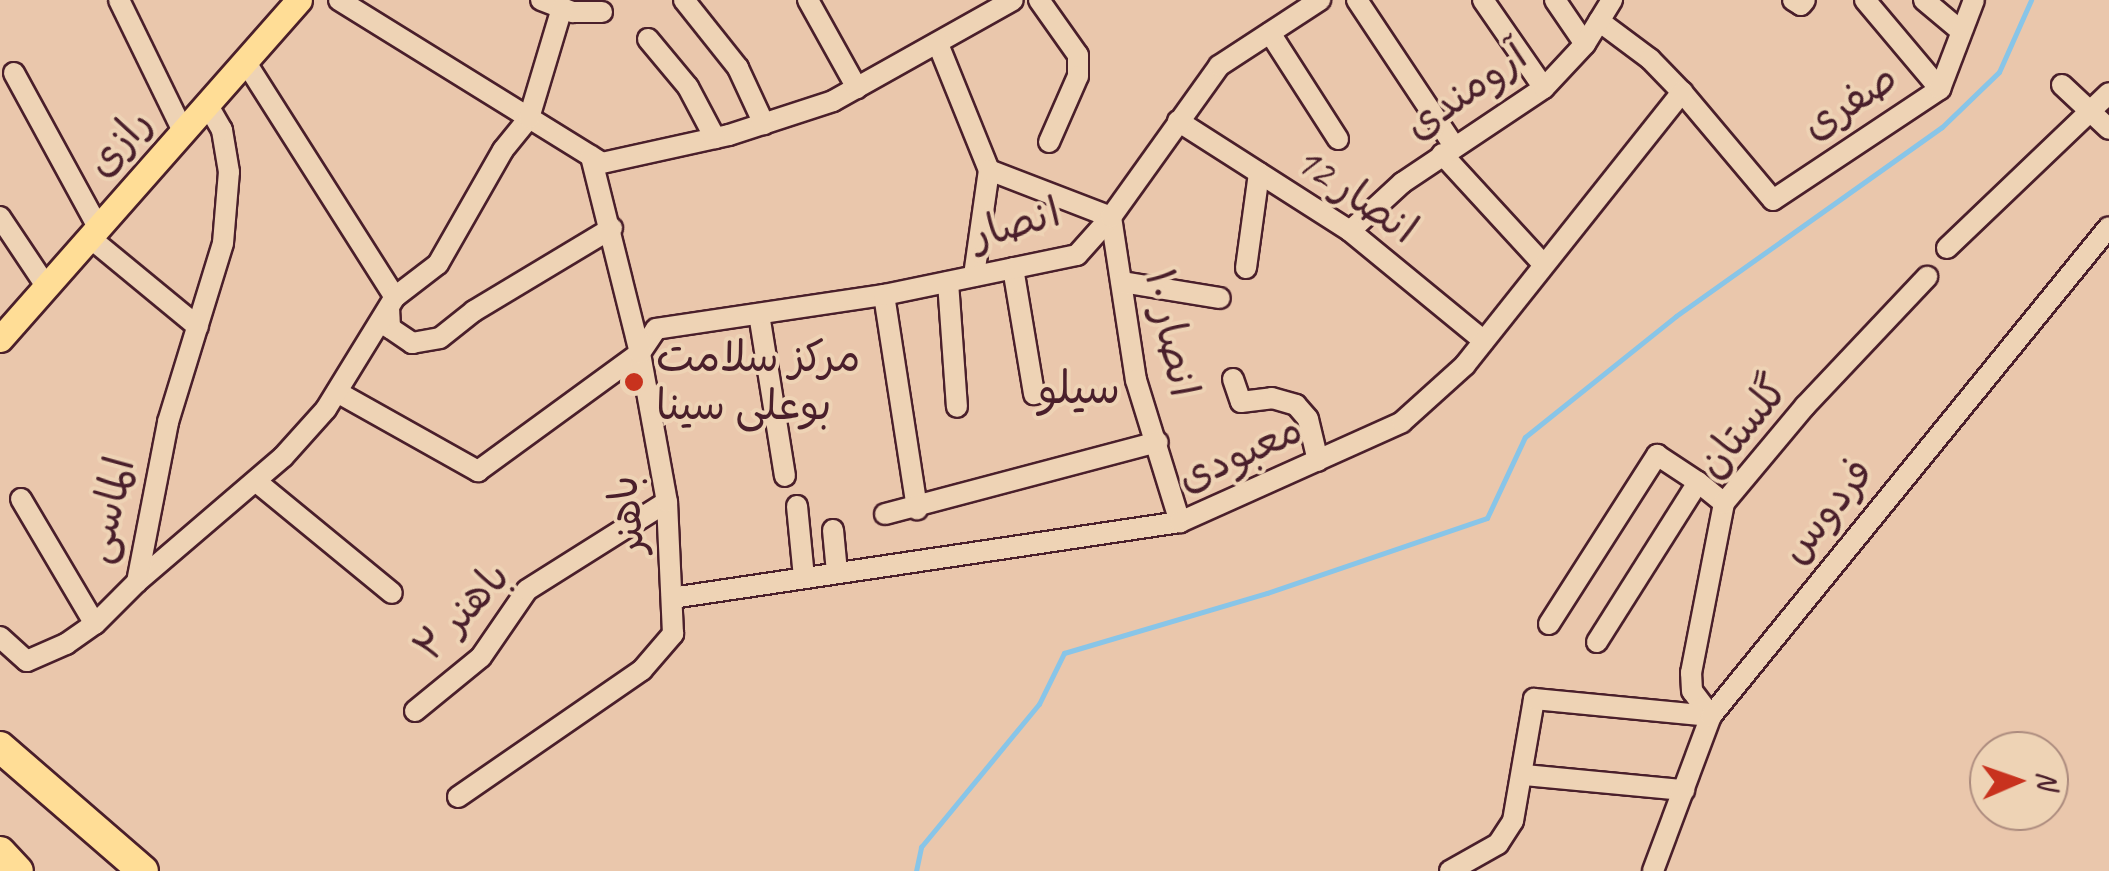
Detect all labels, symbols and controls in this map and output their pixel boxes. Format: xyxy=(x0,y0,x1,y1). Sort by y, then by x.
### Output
street label: آرومندی xyxy=(1395,31,1537,151)
street label: صفری xyxy=(1793,53,1907,151)
street label: رازی xyxy=(76,98,162,188)
street label: انصار 12 xyxy=(1285,135,1427,255)
street label: انصار xyxy=(966,187,1066,261)
street label: انصار ۱۰ xyxy=(1133,265,1209,401)
place label: مرکز سلامت بوعلی سینا xyxy=(656,333,861,432)
district label: سیلو xyxy=(1038,362,1120,416)
street label: گلستان xyxy=(1686,365,1800,489)
marker: مرکز سلامت بوعلی سینا xyxy=(621,369,647,395)
street label: معبودی xyxy=(1170,404,1310,504)
street label: فردوس xyxy=(1770,448,1884,574)
street label: الماسی xyxy=(72,452,146,568)
street label: باهنر xyxy=(598,473,656,557)
street label: باهنر ۲ xyxy=(404,552,520,672)
north arrow xyxy=(1969,731,2069,831)
text: N xyxy=(2030,771,2065,789)

